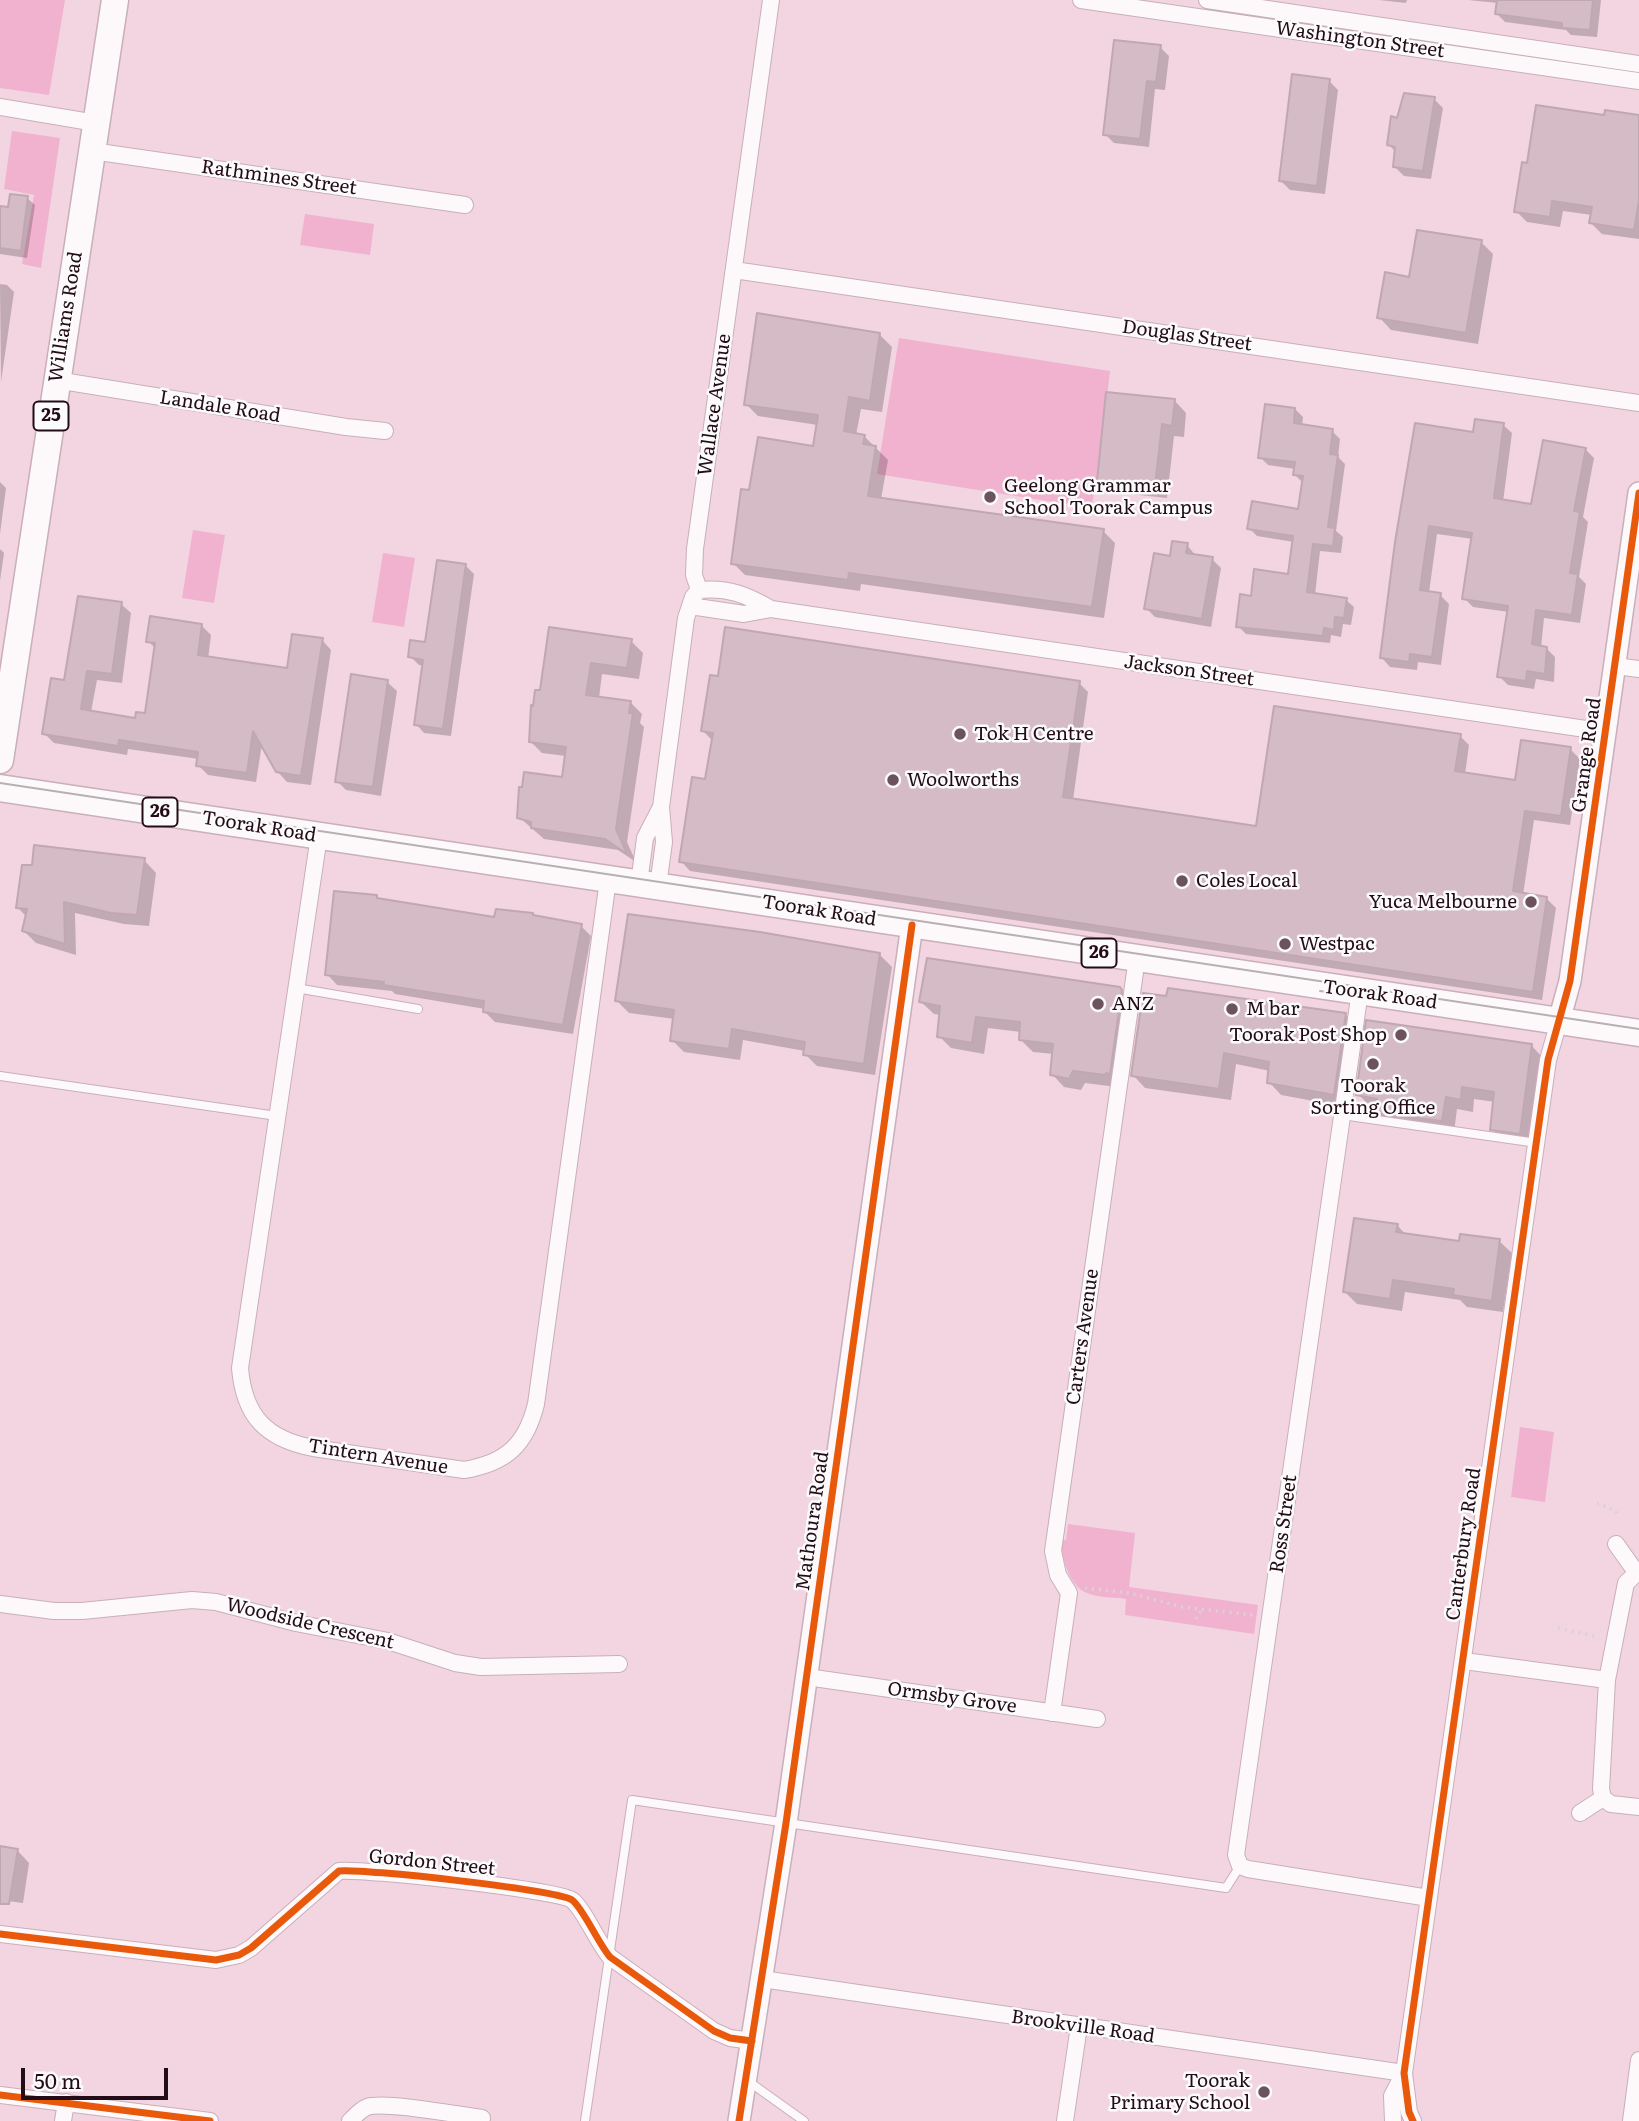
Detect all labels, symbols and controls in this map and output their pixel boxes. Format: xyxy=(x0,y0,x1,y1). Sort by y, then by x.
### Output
street label: Washington Street xyxy=(1274,17,1446,63)
street label: Rathmines Street xyxy=(200,156,358,200)
street label: Williams Road xyxy=(44,250,88,384)
street label: Douglas Street xyxy=(1120,316,1254,356)
street label: Wallace Avenue xyxy=(694,332,736,478)
street label: Landale Road xyxy=(158,386,282,428)
road number: 25 xyxy=(34,402,68,430)
place label: Geelong Grammar School Toorak Campus xyxy=(1004,475,1212,519)
marker: Geelong Grammar School Toorak Campus xyxy=(982,489,998,505)
street label: Jackson Street xyxy=(1122,651,1256,691)
street label: Grange Road xyxy=(1568,696,1606,814)
place label: Tok H Centre xyxy=(974,723,1094,745)
marker: Tok H Centre xyxy=(952,726,968,742)
place label: Woolworths xyxy=(907,769,1019,791)
marker: Woolworths xyxy=(885,772,901,788)
road number: 26 xyxy=(142,798,178,826)
street label: Toorak Road xyxy=(200,807,318,847)
place label: Coles Local xyxy=(1196,870,1298,892)
marker: Coles Local xyxy=(1174,873,1190,889)
street label: Toorak Road xyxy=(760,891,878,931)
place label: Yuca Melbourne xyxy=(1369,891,1517,913)
marker: Yuca Melbourne xyxy=(1523,894,1539,910)
place label: Westpac xyxy=(1299,933,1375,955)
marker: Westpac xyxy=(1277,936,1293,952)
road number: 26 xyxy=(1082,938,1116,968)
street label: Toorak Road xyxy=(1321,976,1439,1014)
place label: ANZ xyxy=(1112,993,1154,1015)
marker: ANZ xyxy=(1090,996,1106,1012)
place label: M bar xyxy=(1246,998,1299,1020)
marker: M bar xyxy=(1224,1001,1240,1017)
place label: Toorak Post Shop xyxy=(1229,1024,1387,1046)
marker: Toorak Post Shop xyxy=(1393,1027,1409,1043)
marker: Toorak Sorting Office xyxy=(1365,1056,1381,1072)
place label: Toorak Sorting Office xyxy=(1311,1075,1435,1119)
street label: Carters Avenue xyxy=(1062,1267,1104,1407)
street label: Tintern Avenue xyxy=(306,1435,450,1479)
street label: Mathoura Road xyxy=(792,1450,834,1592)
street label: Canterbury Road xyxy=(1442,1466,1486,1622)
street label: Ross Street xyxy=(1266,1473,1302,1575)
street label: Woodside Crescent xyxy=(224,1594,396,1654)
street label: Ormsby Grove xyxy=(886,1678,1018,1718)
street label: Gordon Street xyxy=(368,1845,496,1881)
street label: Brookville Road xyxy=(1010,2006,1156,2048)
scale bar xyxy=(24,2054,172,2098)
text: 50 m xyxy=(34,2064,81,2095)
place label: Toorak Primary School xyxy=(1110,2070,1250,2114)
marker: Toorak Primary School xyxy=(1256,2084,1272,2100)

